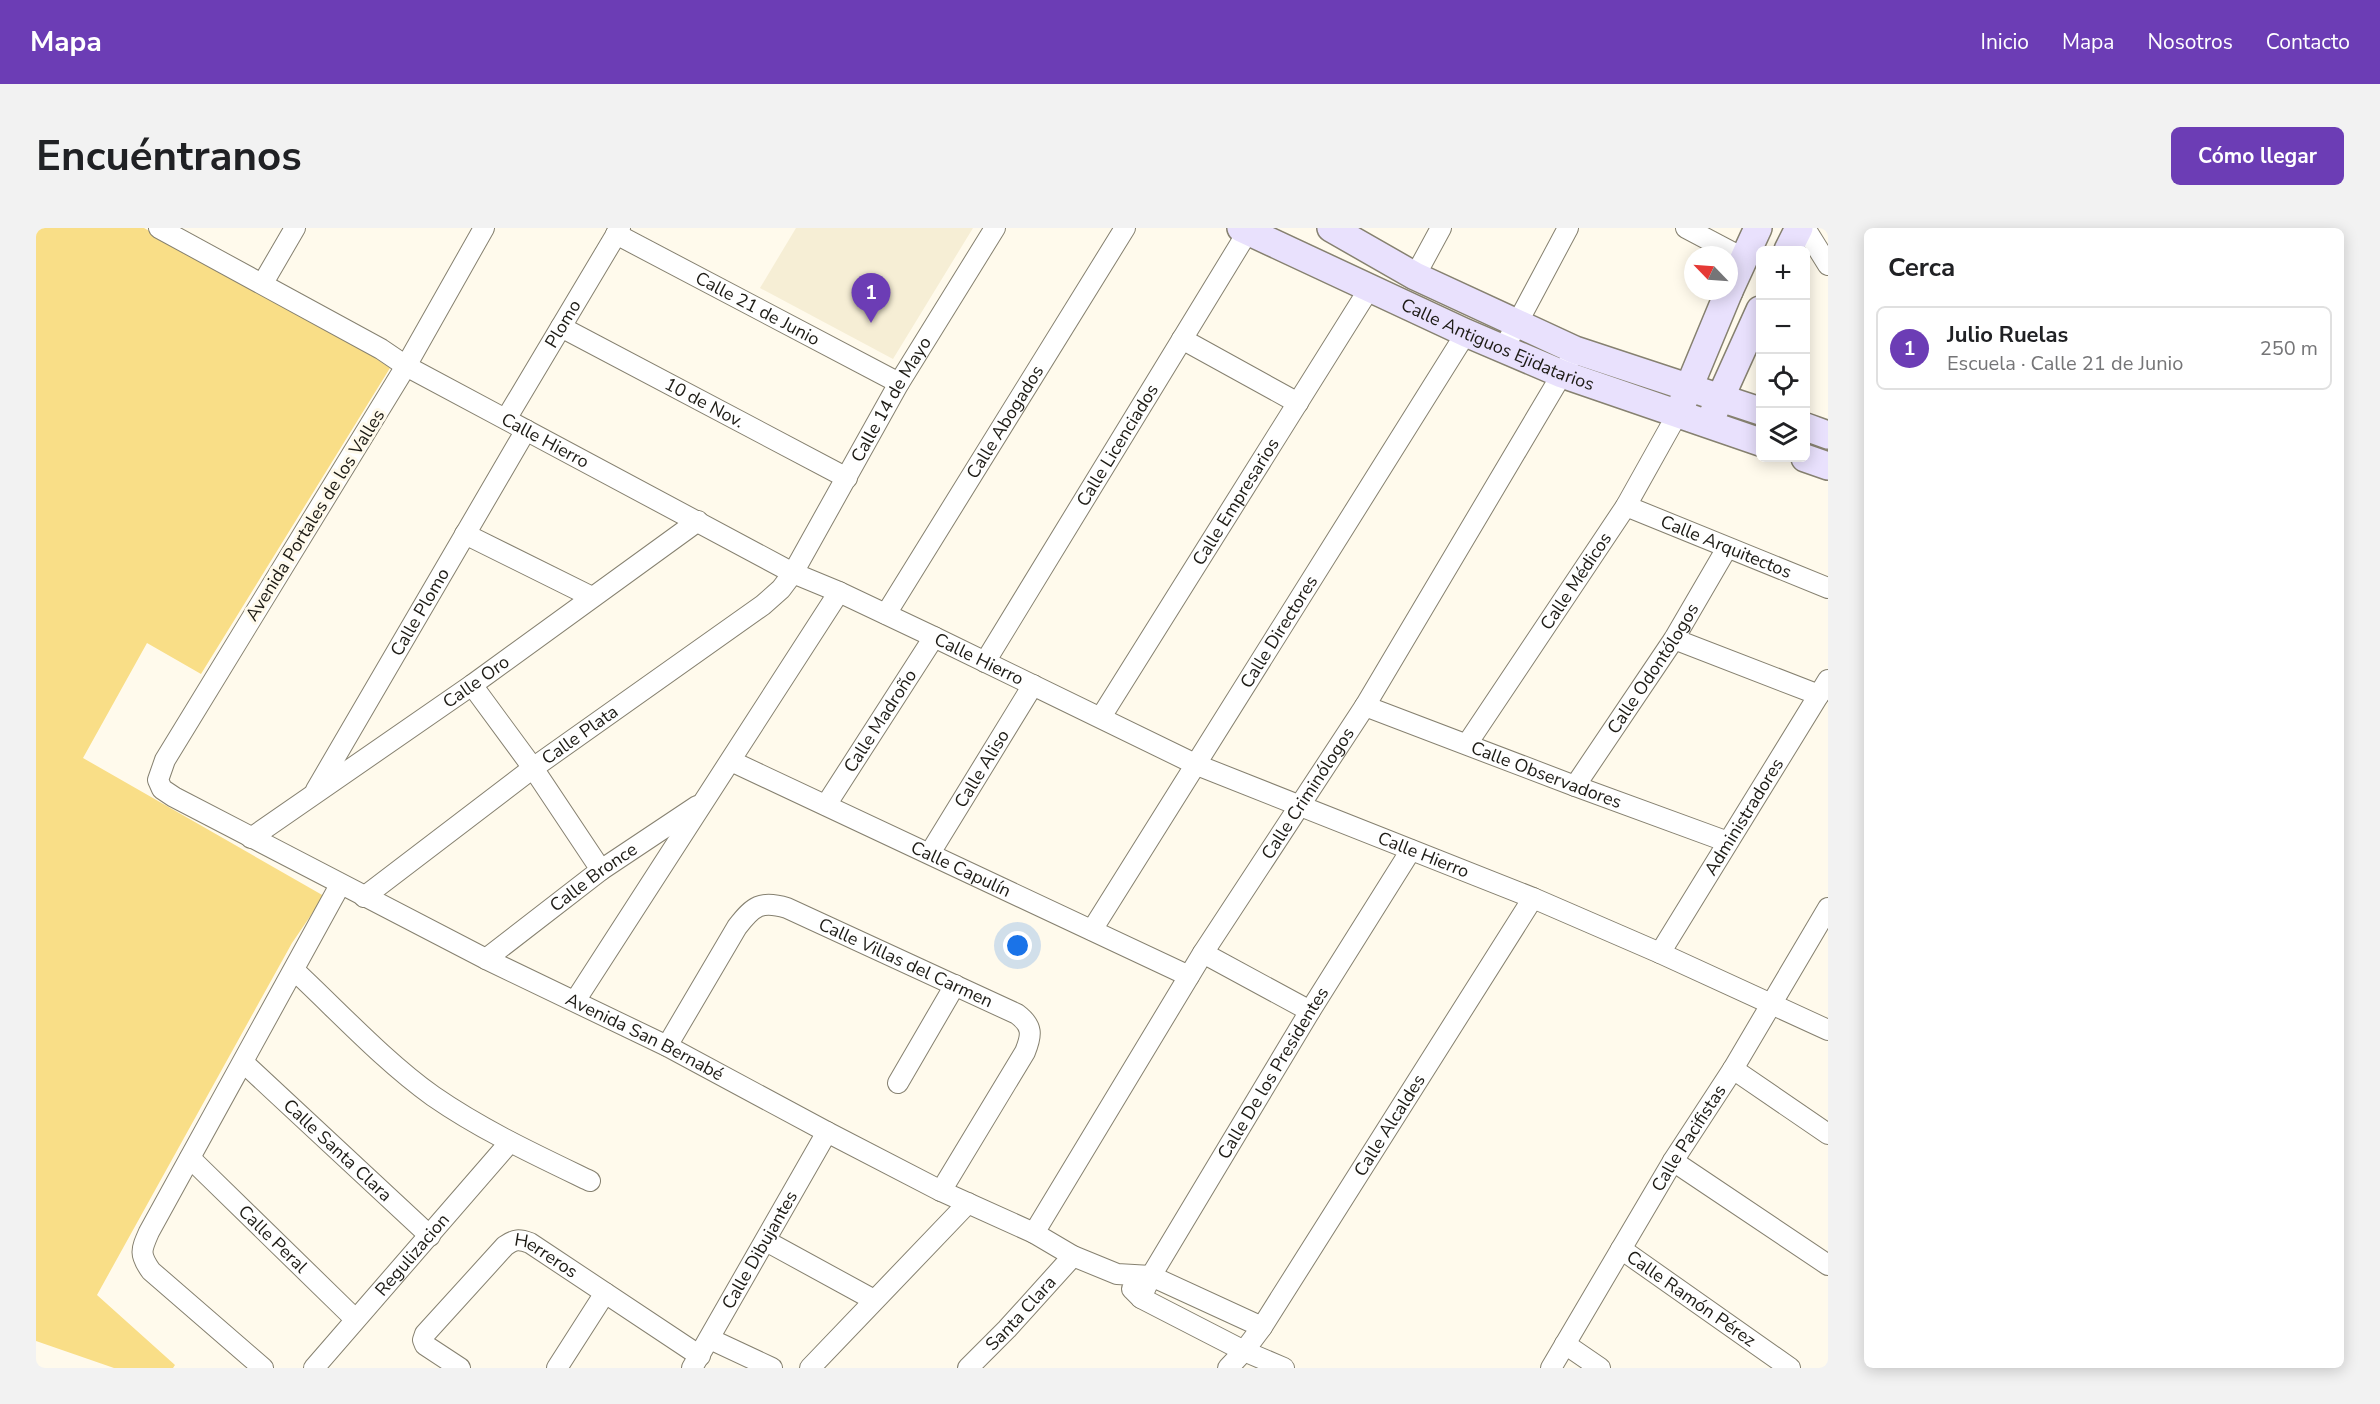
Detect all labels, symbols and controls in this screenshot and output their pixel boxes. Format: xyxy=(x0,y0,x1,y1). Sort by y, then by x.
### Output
text: Mapa xyxy=(30,23,102,61)
text: Inicio xyxy=(1981,28,2029,56)
text: Mapa xyxy=(2062,28,2114,56)
text: Nosotros xyxy=(2147,28,2233,56)
text: Contacto xyxy=(2266,28,2350,56)
button: Cómo llegar xyxy=(2171,127,2344,185)
text: Encuéntranos xyxy=(36,128,302,185)
north arrow xyxy=(1684,246,1738,300)
map controls xyxy=(1756,246,1810,462)
button: + xyxy=(1756,246,1810,300)
text: Cerca xyxy=(1888,250,1955,285)
street label: Calle 21 de Junio xyxy=(691,266,824,351)
pin: 1 xyxy=(852,274,890,323)
street label: Calle Antiguos Ejidatarios xyxy=(1397,292,1598,396)
street label: Plomo xyxy=(539,295,587,352)
button: − xyxy=(1756,300,1810,354)
text: Julio Ruelas xyxy=(1947,320,2068,350)
street label: Calle 14 de Mayo xyxy=(845,332,937,466)
text: 1 xyxy=(1904,335,1916,362)
text: 250 m xyxy=(2260,335,2318,362)
text: Escuela · Calle 21 de Junio xyxy=(1947,350,2183,377)
button: locate xyxy=(1756,354,1810,408)
street label: Calle Abogados xyxy=(961,361,1049,483)
street label: 10 de Nov. xyxy=(660,372,748,433)
street label: Calle Licenciados xyxy=(1071,379,1164,511)
street label: Avenida Portales de los Valles xyxy=(240,405,390,625)
street label: Calle Hierro xyxy=(497,407,593,474)
button: layers xyxy=(1756,408,1810,462)
street label: Calle Empresarios xyxy=(1187,433,1285,570)
street label: Calle Arquitectos xyxy=(1657,509,1795,584)
street label: Calle Médicos xyxy=(1535,528,1617,635)
street label: Calle Plomo xyxy=(385,564,455,661)
street label: Calle Directores xyxy=(1235,571,1323,693)
street label: Calle Odontólogos xyxy=(1601,599,1704,739)
street label: Calle Hierro xyxy=(930,627,1028,691)
street label: Calle Oro xyxy=(438,650,514,714)
street label: Calle Madroño xyxy=(838,665,922,777)
street label: Calle Plata xyxy=(537,699,623,770)
street label: Calle Criminólogos xyxy=(1256,723,1360,864)
street label: Calle Aliso xyxy=(949,725,1015,812)
street label: Calle Observadores xyxy=(1468,735,1625,814)
street label: Administradores xyxy=(1699,754,1789,880)
street label: Calle Hierro xyxy=(1374,826,1473,884)
street label: Calle Capulín xyxy=(907,835,1015,903)
street label: Calle Bronce xyxy=(545,837,642,917)
street label: Calle Villas del Carmen xyxy=(815,912,997,1013)
your location xyxy=(1003,931,1032,960)
street label: Calle De los Presidentes xyxy=(1212,982,1334,1164)
street label: Avenida San Bernabé xyxy=(562,987,728,1086)
street label: Calle Alcaldes xyxy=(1348,1070,1431,1181)
street label: Calle Pacifistas xyxy=(1646,1080,1732,1196)
street label: Calle Santa Clara xyxy=(278,1094,397,1207)
street label: Calle Dibujantes xyxy=(716,1186,803,1314)
street label: Calle Peral xyxy=(233,1200,313,1279)
street label: Regulizacion xyxy=(370,1208,455,1301)
street label: Herreros xyxy=(513,1228,583,1284)
street label: Calle Ramón Pérez xyxy=(1622,1245,1761,1352)
street label: Santa Clara xyxy=(980,1271,1061,1356)

